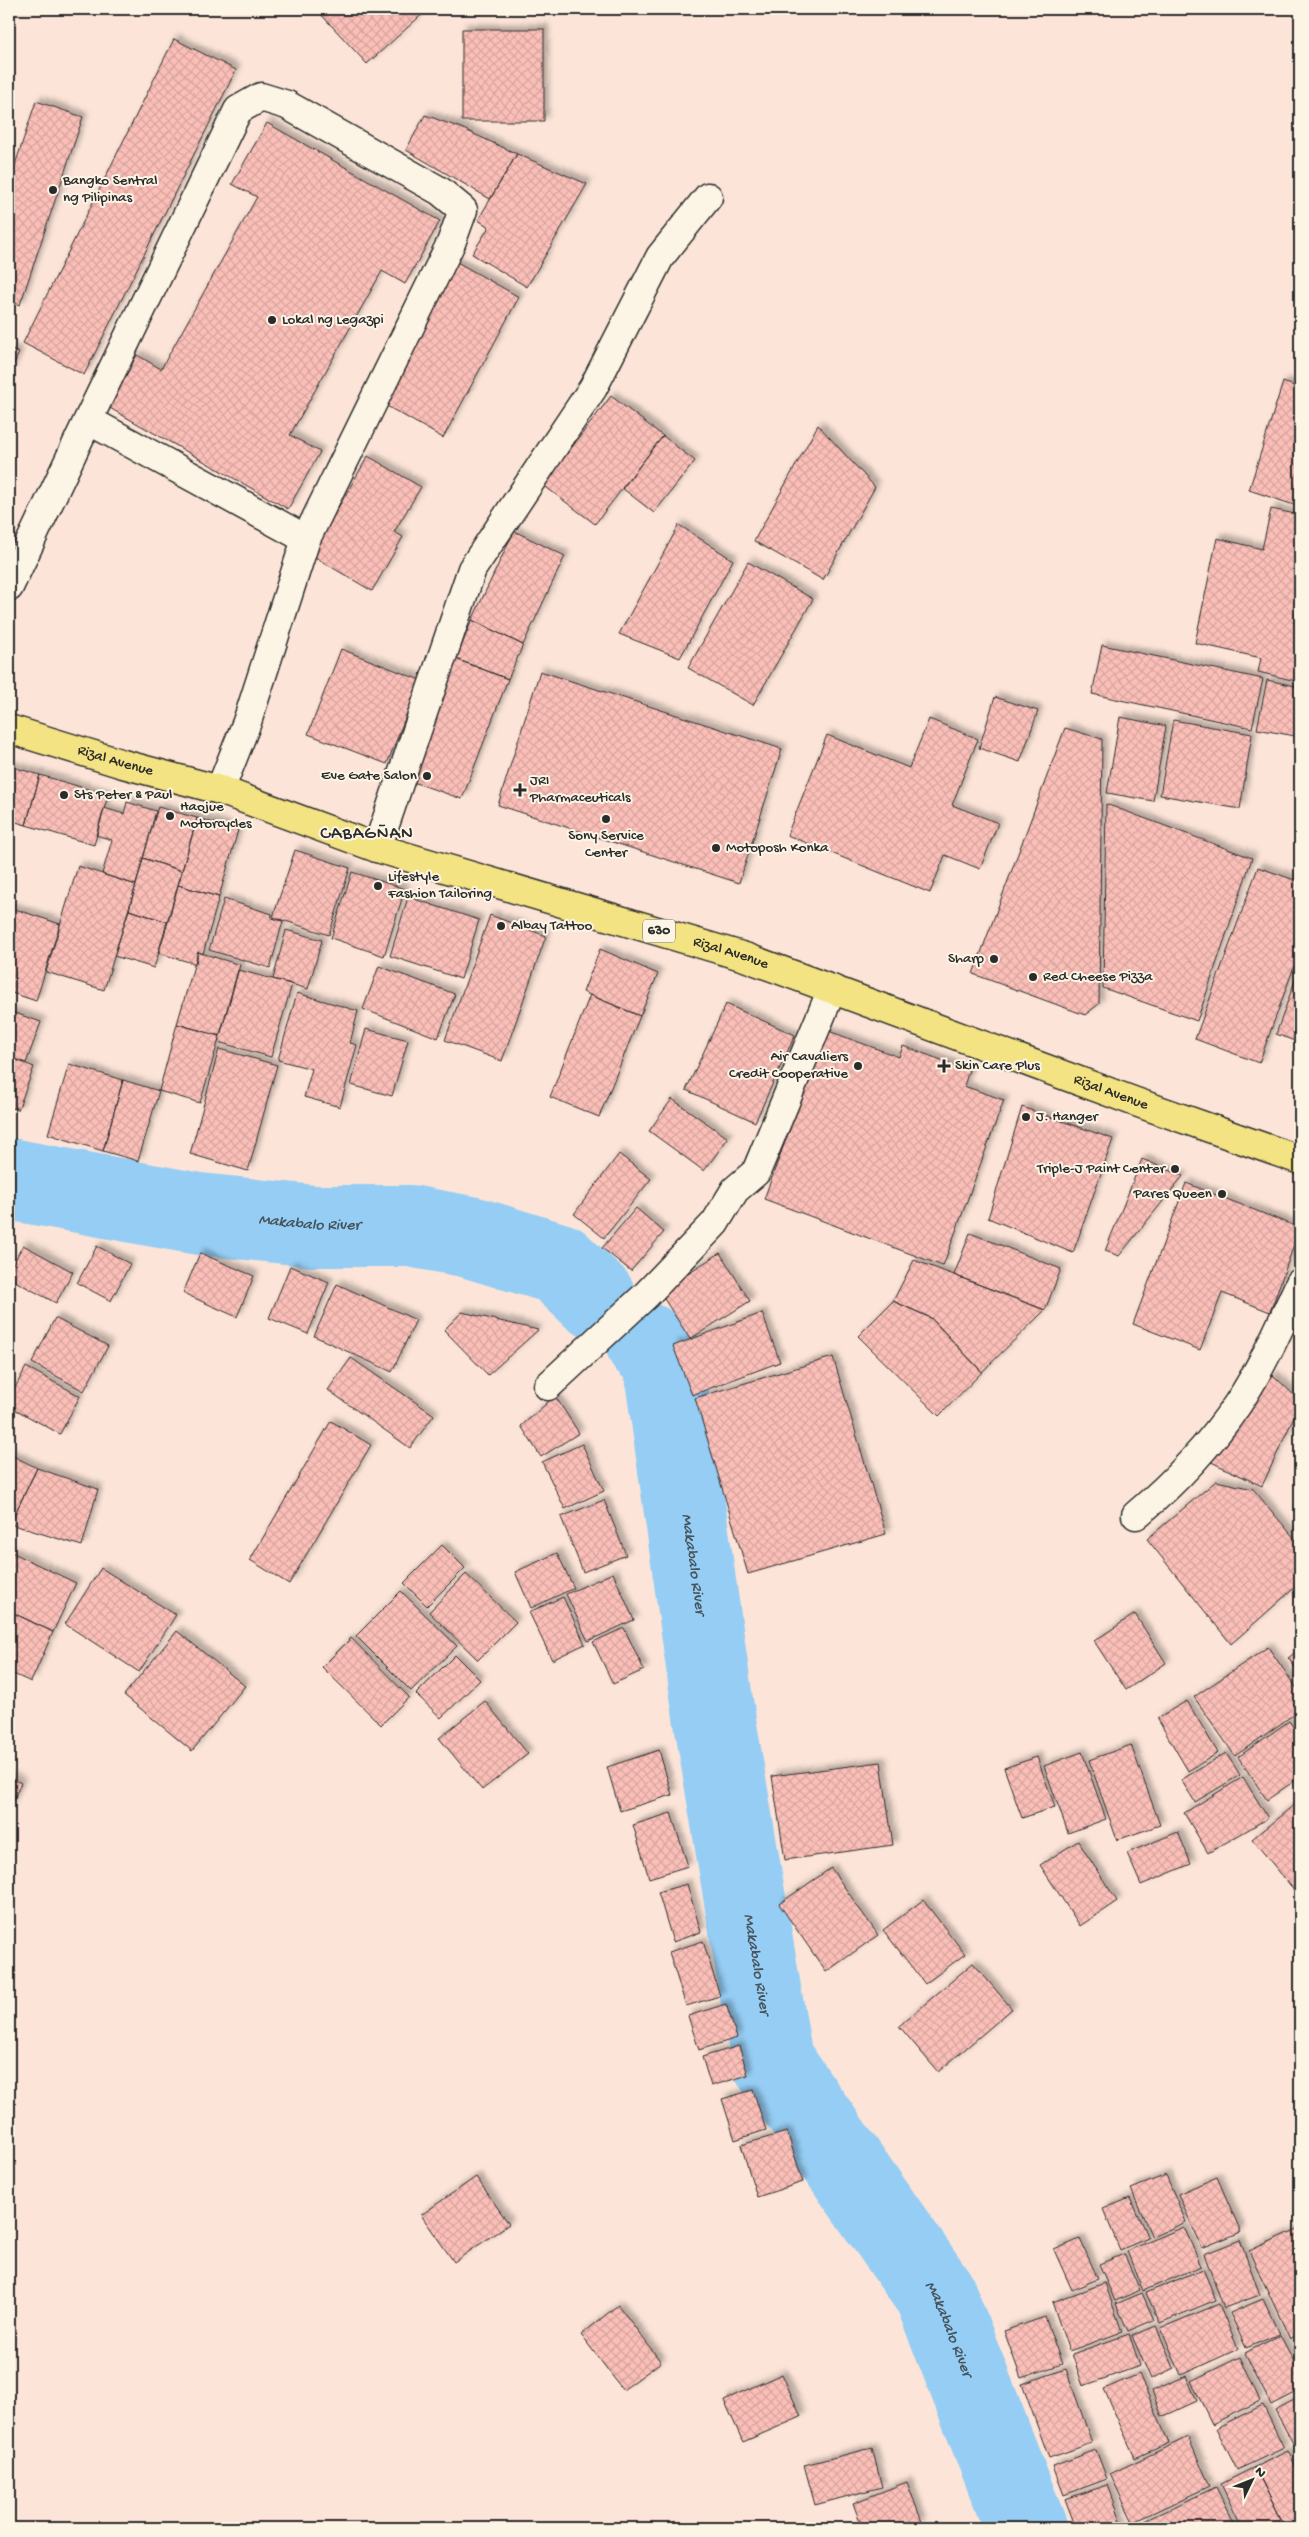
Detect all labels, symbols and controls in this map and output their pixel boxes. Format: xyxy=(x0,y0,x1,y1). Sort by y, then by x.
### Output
place label: Bangko Sentral ng Pilipinas xyxy=(62,172,158,207)
marker: Bangko Sentral ng Pilipinas xyxy=(47,184,59,196)
place label: Lokal ng Legazpi xyxy=(282,311,384,329)
marker: Lokal ng Legazpi xyxy=(266,314,278,326)
street label: Rizal Avenue xyxy=(75,742,155,781)
place label: Eve Gate Salon xyxy=(321,767,417,785)
marker: Eve Gate Salon xyxy=(421,770,433,782)
place label: JRI Pharmaceuticals xyxy=(529,772,631,807)
marker: JRI Pharmaceuticals xyxy=(514,784,526,796)
place label: Sts Peter & Paul xyxy=(74,786,172,804)
marker: Sts Peter & Paul xyxy=(58,789,70,801)
place label: Haojue Motorcycles xyxy=(180,798,252,833)
marker: Haojue Motorcycles xyxy=(164,810,176,822)
marker: Sony Service Center xyxy=(600,813,612,825)
district label: CABAGÑAN xyxy=(320,824,414,845)
place label: Sony Service Center xyxy=(568,827,644,862)
place label: Motoposh Konka xyxy=(726,839,829,857)
marker: Motoposh Konka xyxy=(710,842,722,854)
place label: Lifestyle Fashion Tailoring xyxy=(387,868,492,903)
marker: Lifestyle Fashion Tailoring xyxy=(372,880,384,892)
place label: Albay Tattoo xyxy=(511,917,592,935)
road number: 630 xyxy=(643,919,675,942)
marker: Albay Tattoo xyxy=(495,920,507,932)
street label: Rizal Avenue xyxy=(691,933,771,974)
place label: Sharp xyxy=(948,950,985,968)
marker: Sharp xyxy=(988,953,1000,965)
place label: Red Cheese Pizza xyxy=(1043,968,1153,986)
marker: Red Cheese Pizza xyxy=(1027,971,1039,983)
place label: Air Cavaliers Credit Cooperative xyxy=(729,1048,848,1083)
place label: Skin Care Plus xyxy=(955,1057,1040,1075)
marker: Skin Care Plus xyxy=(937,1059,951,1073)
marker: Air Cavaliers Credit Cooperative xyxy=(852,1060,864,1072)
street label: Rizal Avenue xyxy=(1071,1071,1151,1115)
place label: J. Hanger xyxy=(1036,1108,1099,1126)
marker: J. Hanger xyxy=(1020,1111,1032,1123)
place label: Triple-J Paint Center xyxy=(1036,1160,1167,1178)
marker: Triple-J Paint Center xyxy=(1169,1163,1181,1175)
place label: Pares Queen xyxy=(1133,1185,1212,1203)
marker: Pares Queen xyxy=(1216,1188,1228,1200)
water label: Makabalo River xyxy=(258,1211,363,1236)
water label: Makabalo River xyxy=(676,1513,710,1619)
water label: Makabalo River xyxy=(738,1912,774,2019)
water label: Makabalo River xyxy=(920,2278,977,2383)
north arrow xyxy=(1226,2454,1276,2504)
text: N xyxy=(1250,2464,1269,2482)

